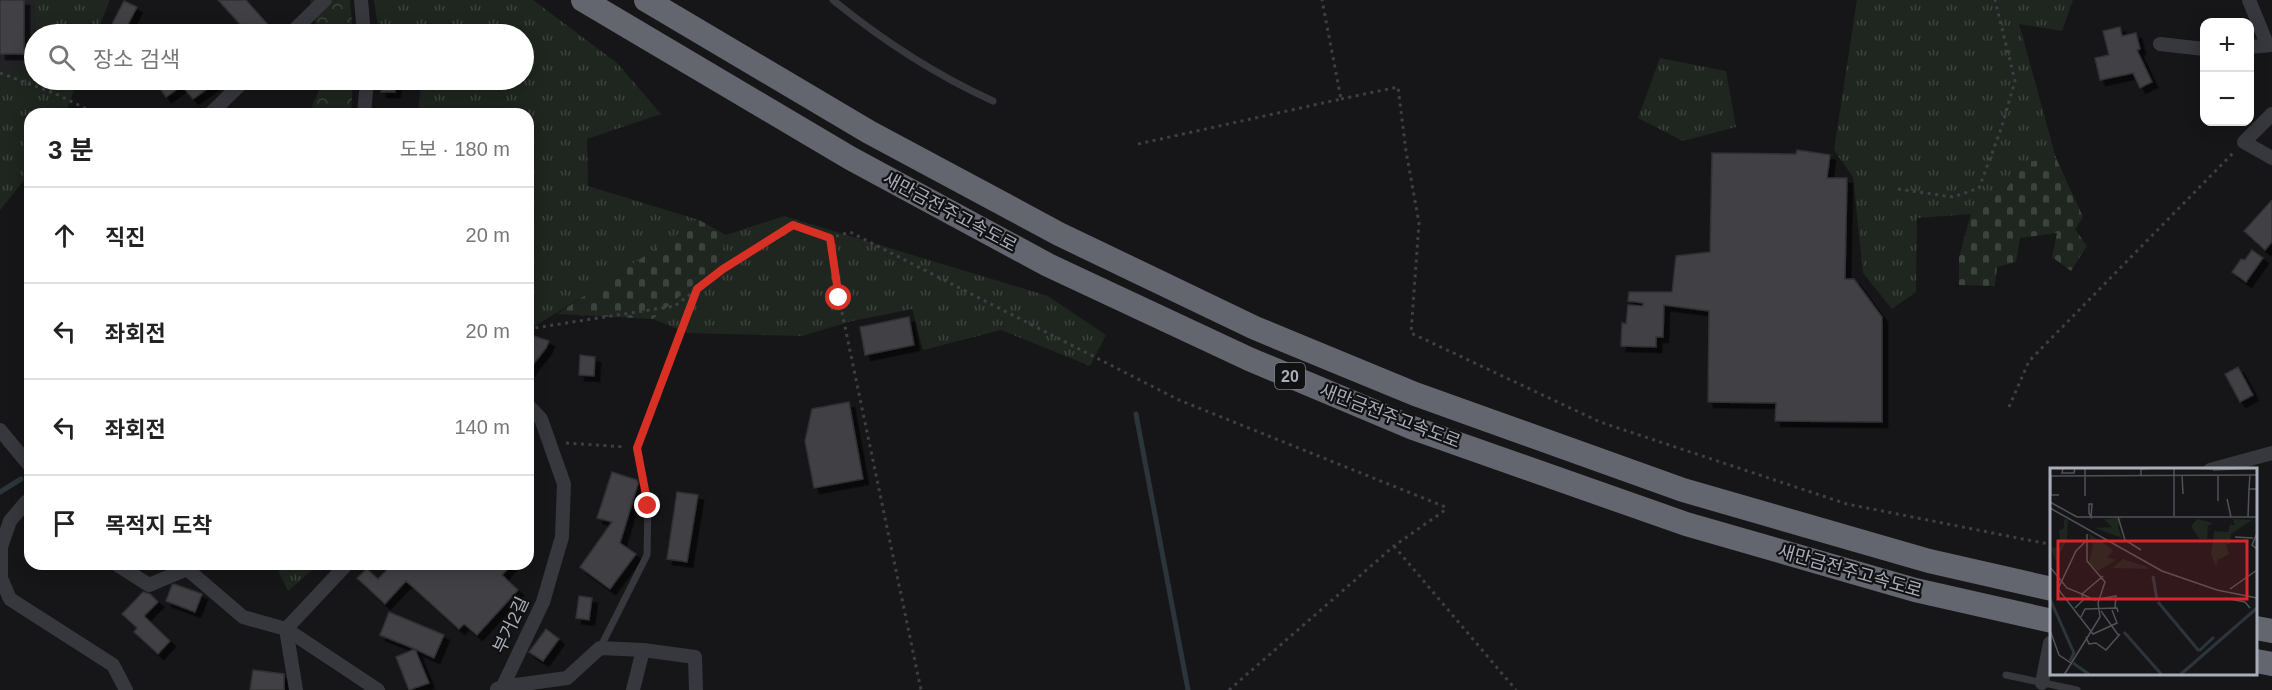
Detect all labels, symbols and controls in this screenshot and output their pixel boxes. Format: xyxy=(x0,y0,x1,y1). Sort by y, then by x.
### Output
map controls xyxy=(2200,18,2254,126)
button: + xyxy=(2200,18,2254,72)
search box xyxy=(24,24,534,90)
icon: search xyxy=(45,41,78,74)
text: 장소 검색 xyxy=(93,47,180,72)
button: − xyxy=(2200,72,2254,126)
text: 3 분 xyxy=(48,135,94,165)
text: 도보 · 180 m xyxy=(400,138,510,160)
street label: 새만금전주고속도로 xyxy=(880,168,1020,256)
icon: ahead xyxy=(48,219,81,252)
text: 20 m xyxy=(466,224,510,246)
text: 직진 xyxy=(105,225,145,250)
route start xyxy=(825,284,851,310)
icon: left xyxy=(48,315,81,348)
text: 20 m xyxy=(466,320,510,342)
text: 좌회전 xyxy=(105,321,166,346)
road number: 20 xyxy=(1275,363,1305,389)
street label: 새만금전주고속도로 xyxy=(1317,380,1463,452)
icon: left xyxy=(48,411,81,444)
text: 140 m xyxy=(454,416,510,438)
text: 좌회전 xyxy=(105,417,166,442)
inset map xyxy=(2050,468,2257,675)
route end xyxy=(634,492,660,518)
icon: arrive xyxy=(48,507,81,540)
text: 목적지 도착 xyxy=(105,513,212,538)
street label: 새만금전주고속도로 xyxy=(1776,541,1924,601)
street label: 부거2길 xyxy=(489,594,533,656)

